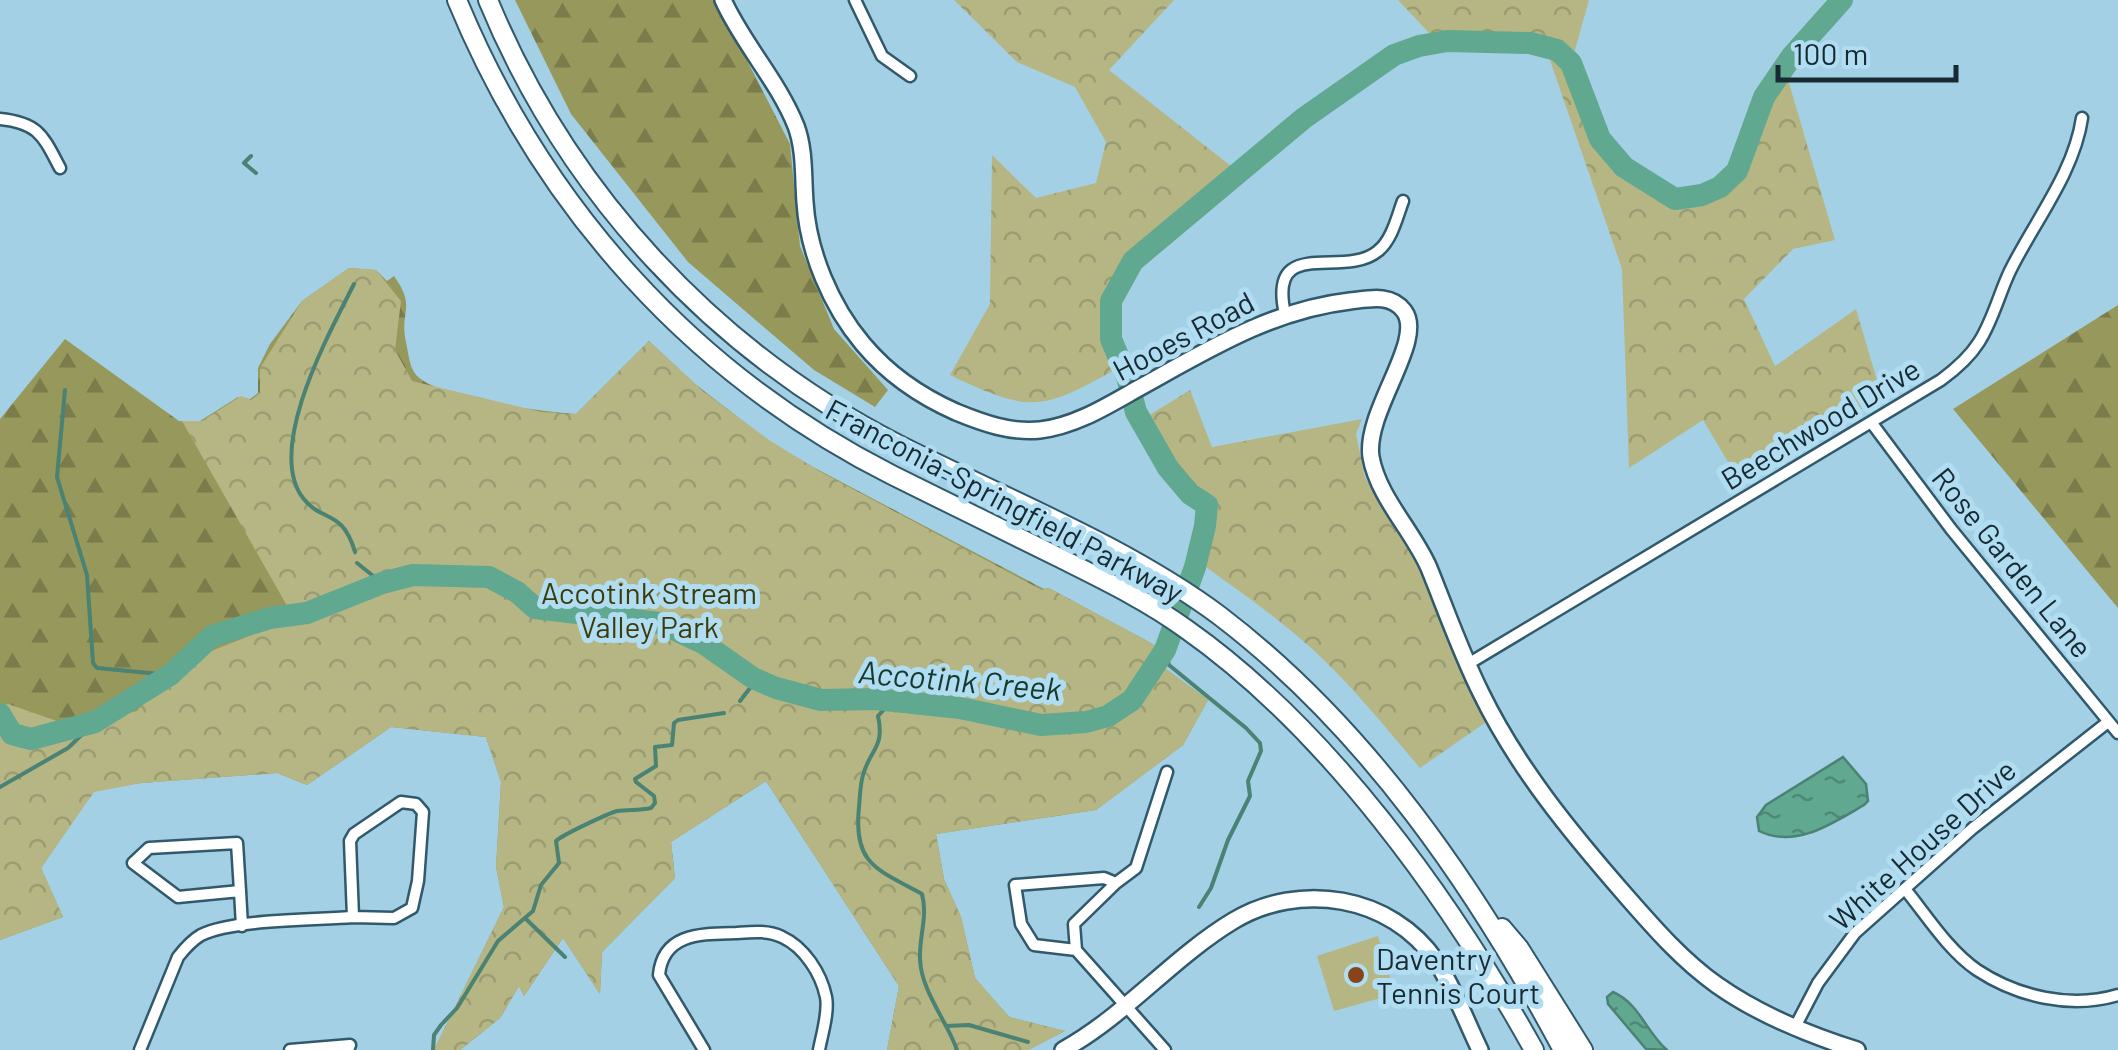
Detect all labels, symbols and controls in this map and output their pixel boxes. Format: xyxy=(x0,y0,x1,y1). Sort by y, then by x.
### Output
scale bar xyxy=(1778,20,1956,82)
text: 100 m xyxy=(1793,35,1868,71)
street label: Hooes Road xyxy=(1106,283,1260,387)
street label: Beechwood Drive xyxy=(1714,350,1926,496)
street label: Franconia-Springfield Parkway xyxy=(820,390,1190,610)
street label: Rose Garden Lane xyxy=(1925,460,2101,664)
park label: Accotink Stream Valley Park xyxy=(541,574,757,644)
water label: Accotink Creek xyxy=(857,651,1063,707)
street label: White House Drive xyxy=(1822,751,2022,937)
place label: Daventry Tennis Court xyxy=(1376,940,1540,1010)
marker: Daventry Tennis Court xyxy=(1345,964,1367,986)

